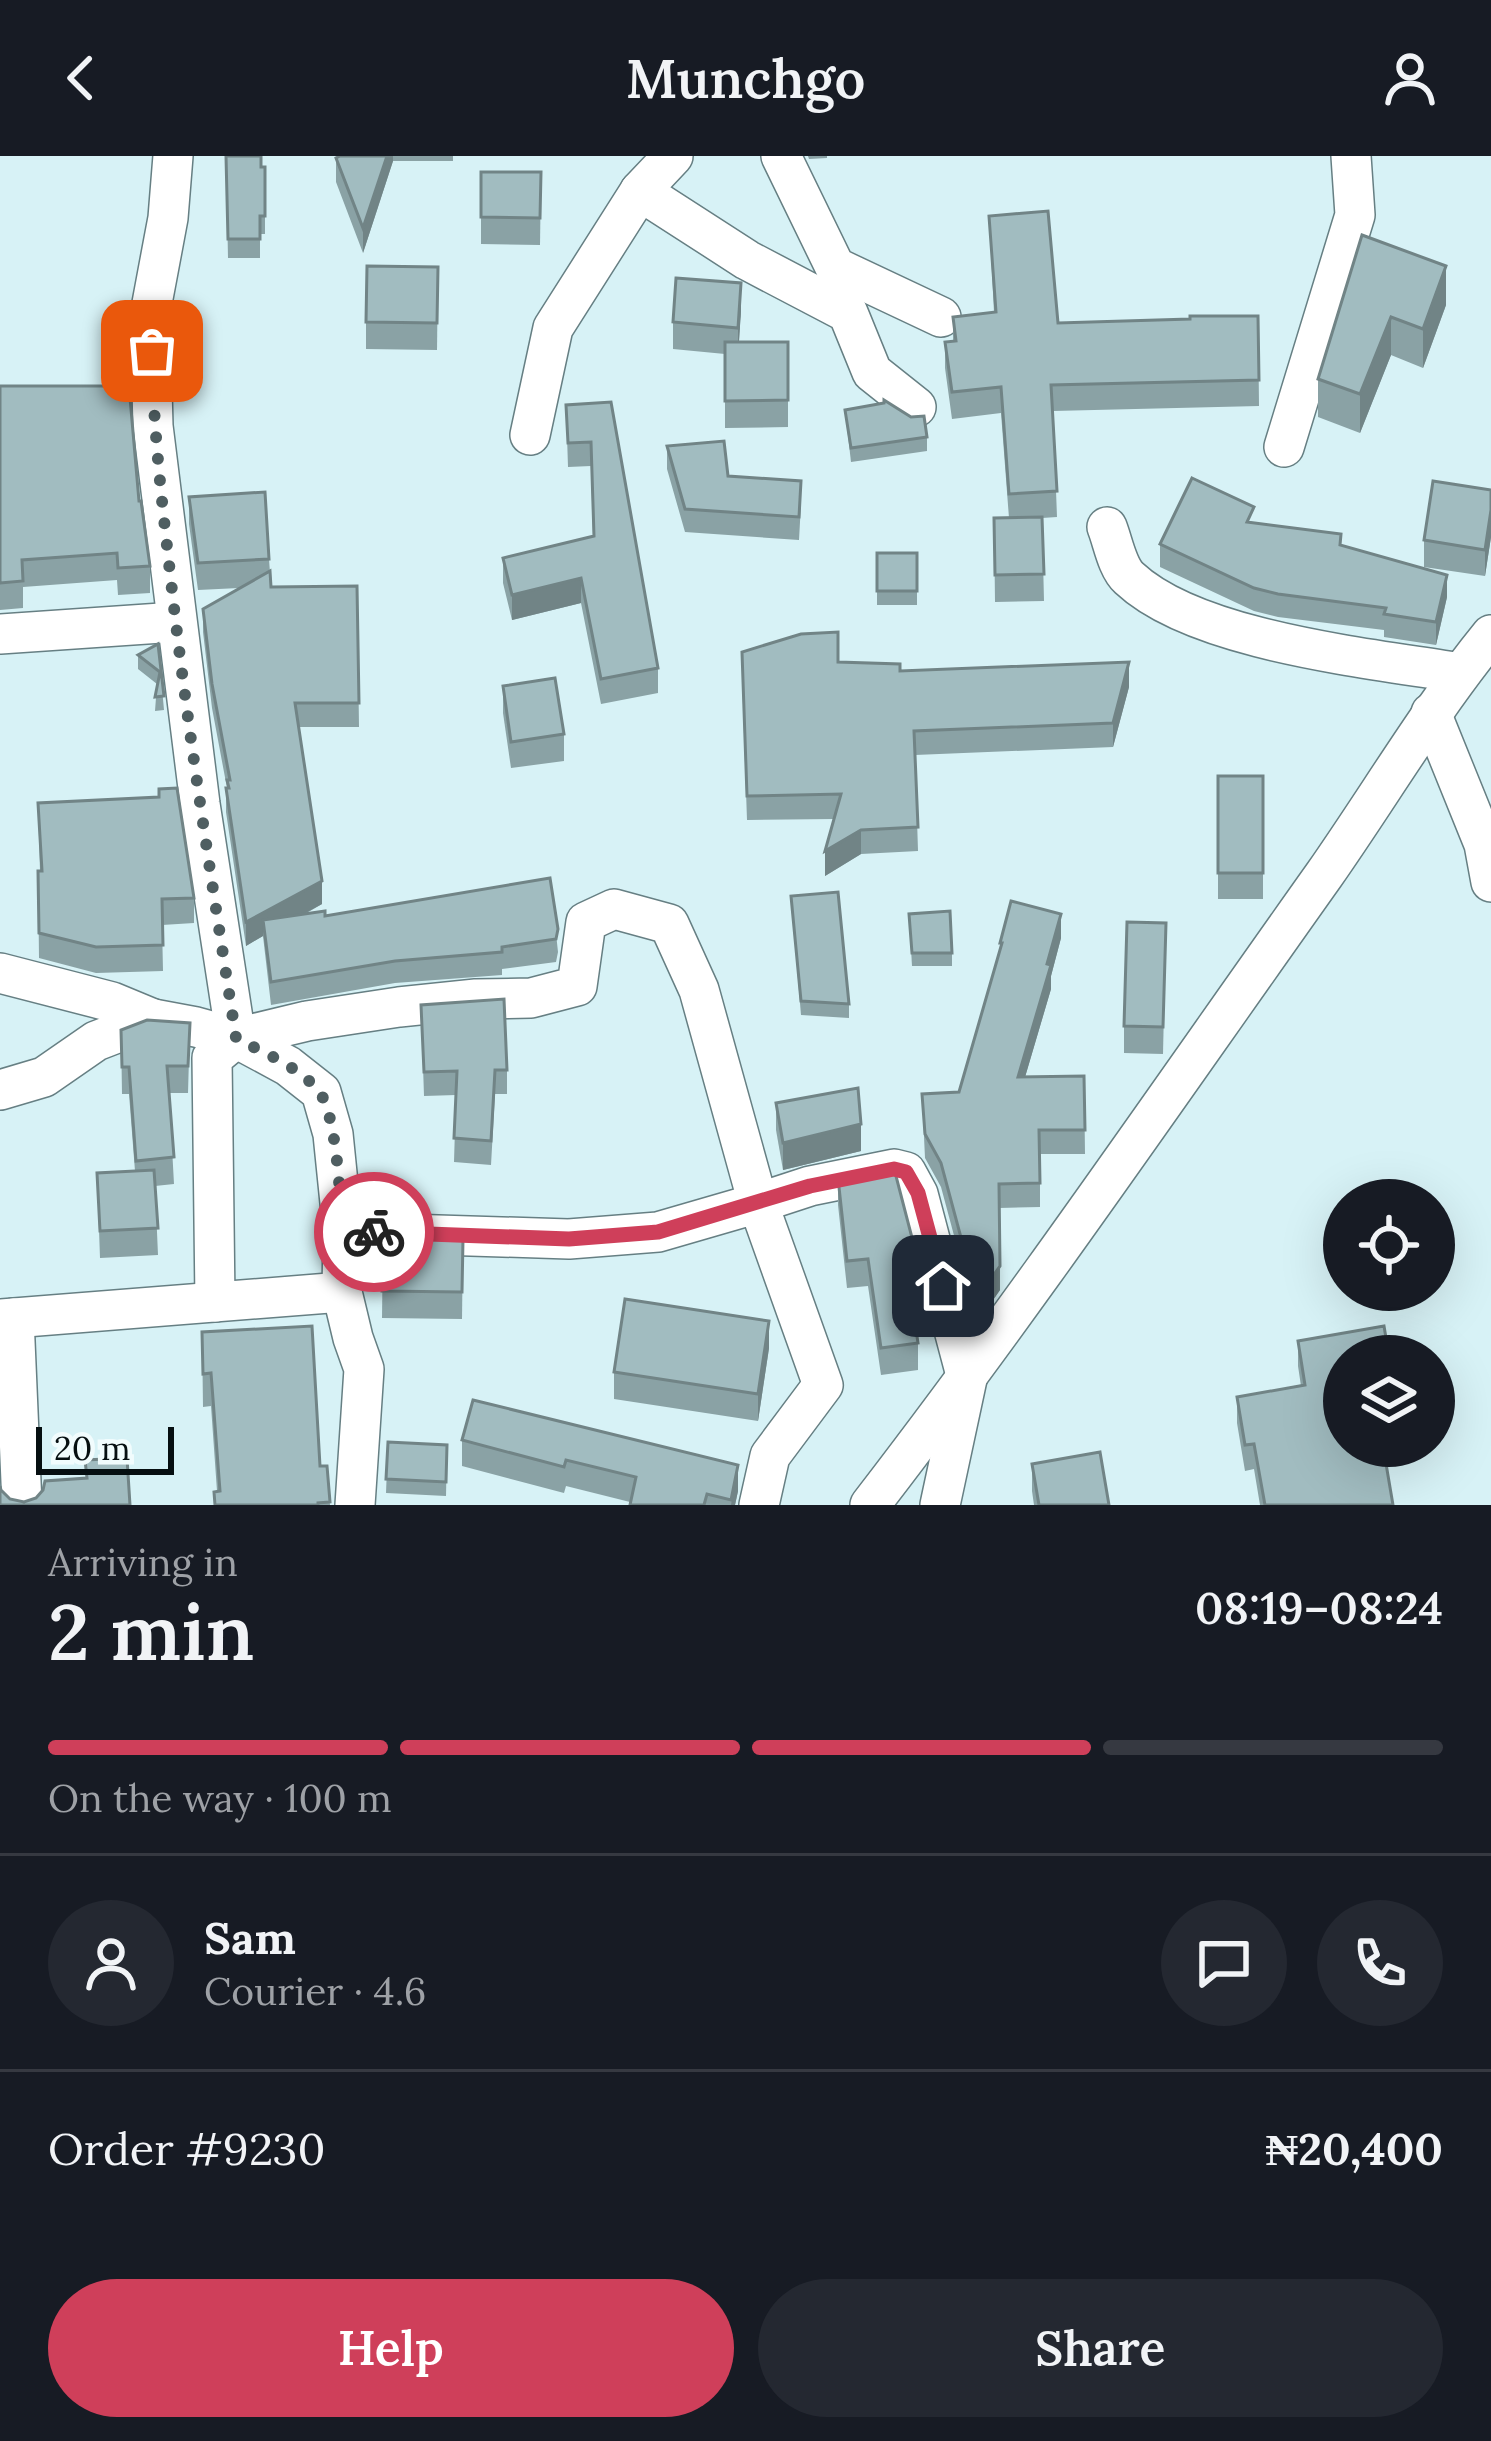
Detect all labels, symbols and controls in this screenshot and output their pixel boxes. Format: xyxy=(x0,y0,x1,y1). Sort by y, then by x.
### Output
text: Munchgo xyxy=(626,44,865,113)
icon: back xyxy=(48,45,114,111)
icon: person xyxy=(1377,45,1443,111)
pin xyxy=(101,300,203,402)
icon: bag xyxy=(119,318,185,384)
courier xyxy=(314,1172,434,1292)
map controls xyxy=(1323,1179,1455,1467)
button: locate xyxy=(1323,1179,1455,1311)
icon: bike xyxy=(341,1199,407,1265)
pin xyxy=(892,1235,994,1337)
icon: home xyxy=(910,1253,976,1319)
button: layers xyxy=(1323,1335,1455,1467)
scale bar xyxy=(36,1421,174,1474)
text: 20 m xyxy=(54,1427,130,1469)
text: Arriving in xyxy=(48,1537,238,1587)
text: 08:19–08:24 xyxy=(1195,1579,1443,1636)
text: 2 min xyxy=(48,1582,255,1681)
text: On the way · 100 m xyxy=(48,1773,392,1823)
button: person xyxy=(48,1900,174,2026)
button: chat xyxy=(1161,1900,1287,2026)
button: phone xyxy=(1317,1900,1443,2026)
text: Sam xyxy=(204,1909,296,1966)
text: Courier · 4.6 xyxy=(204,1966,426,2016)
text: Order #9230 xyxy=(48,2120,325,2177)
text: ₦20,400 xyxy=(1266,2120,1443,2177)
button: Help xyxy=(48,2279,734,2417)
button: Share xyxy=(758,2279,1443,2417)

